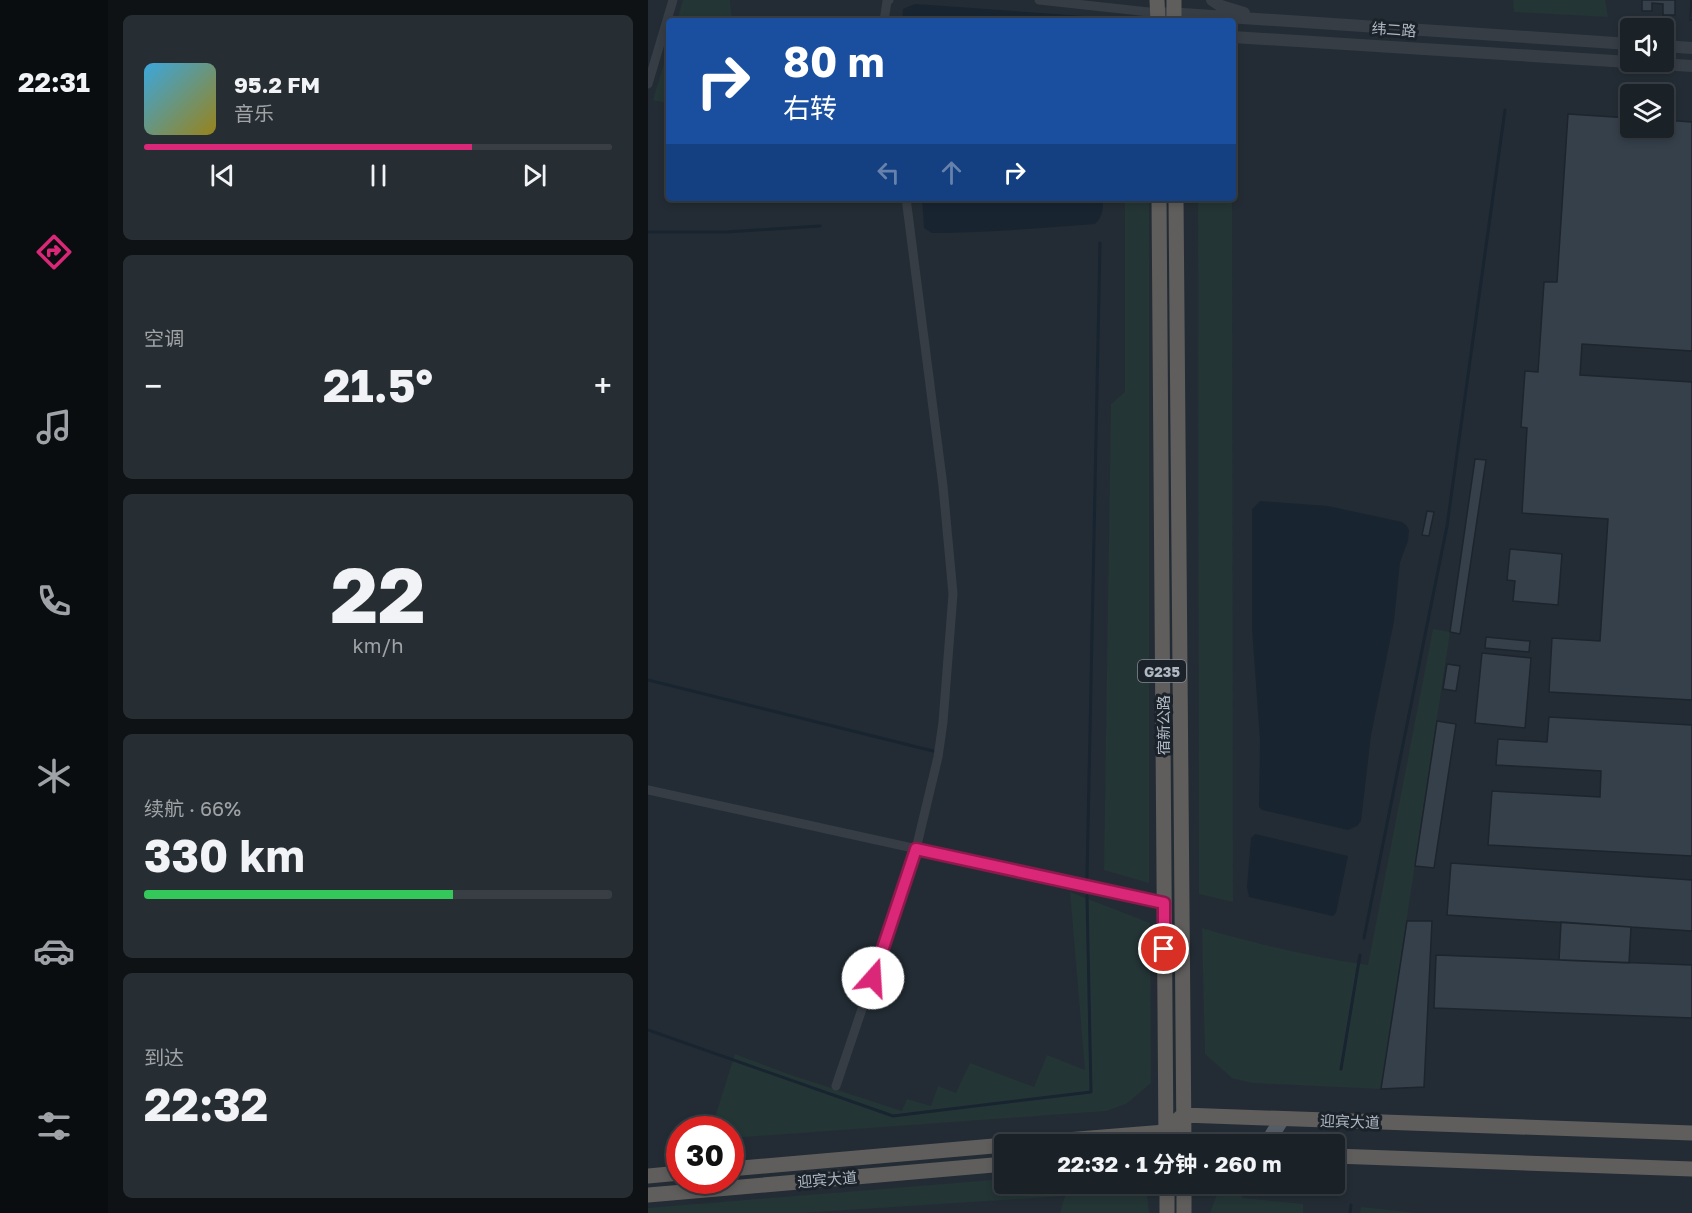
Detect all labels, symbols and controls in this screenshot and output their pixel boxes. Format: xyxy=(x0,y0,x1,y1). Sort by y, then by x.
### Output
street label: 纬二路 xyxy=(1371,18,1417,40)
map controls xyxy=(1620,18,1674,138)
button: sound xyxy=(1620,18,1674,72)
text: 80 m xyxy=(783,36,884,86)
icon: right xyxy=(684,42,762,120)
text: 22:31 xyxy=(18,66,90,98)
text: 95.2 FM xyxy=(234,71,320,98)
button: layers xyxy=(1620,84,1674,138)
text: 右转 xyxy=(783,92,837,124)
text: 音乐 xyxy=(234,101,274,125)
icon: left xyxy=(872,156,905,189)
icon: ahead xyxy=(935,156,968,189)
icon: right xyxy=(998,156,1031,189)
icon: previous xyxy=(206,159,239,192)
icon: pause xyxy=(362,159,395,192)
icon: next xyxy=(518,159,551,192)
icon: directions xyxy=(33,231,75,273)
text: 空调 xyxy=(144,326,184,350)
text: 21.5° xyxy=(323,358,433,412)
text: − xyxy=(144,366,162,405)
text: + xyxy=(594,366,612,405)
icon: music xyxy=(33,406,75,448)
text: 22 xyxy=(330,547,426,640)
icon: phone xyxy=(33,580,75,622)
text: km/h xyxy=(353,633,403,657)
road number: G235 xyxy=(1138,660,1186,682)
street label: 宿新公路 xyxy=(1154,695,1172,755)
icon: climate xyxy=(33,755,75,797)
text: 续航 · 66% xyxy=(144,796,241,820)
text: 330 km xyxy=(144,828,305,882)
pin xyxy=(1138,923,1189,974)
icon: car xyxy=(33,930,75,972)
icon: arrive xyxy=(1147,932,1180,965)
position arrow xyxy=(841,946,905,1010)
text: 到达 xyxy=(144,1045,184,1069)
text: 22:32 xyxy=(144,1077,268,1131)
icon: filters xyxy=(33,1105,75,1147)
street label: 迎宾大道 xyxy=(1320,1111,1380,1131)
speed limit sign: 30 xyxy=(666,1116,744,1194)
text: 22:32 · 1 分钟 · 260 m xyxy=(1057,1150,1282,1177)
street label: 迎宾大道 xyxy=(796,1167,858,1191)

